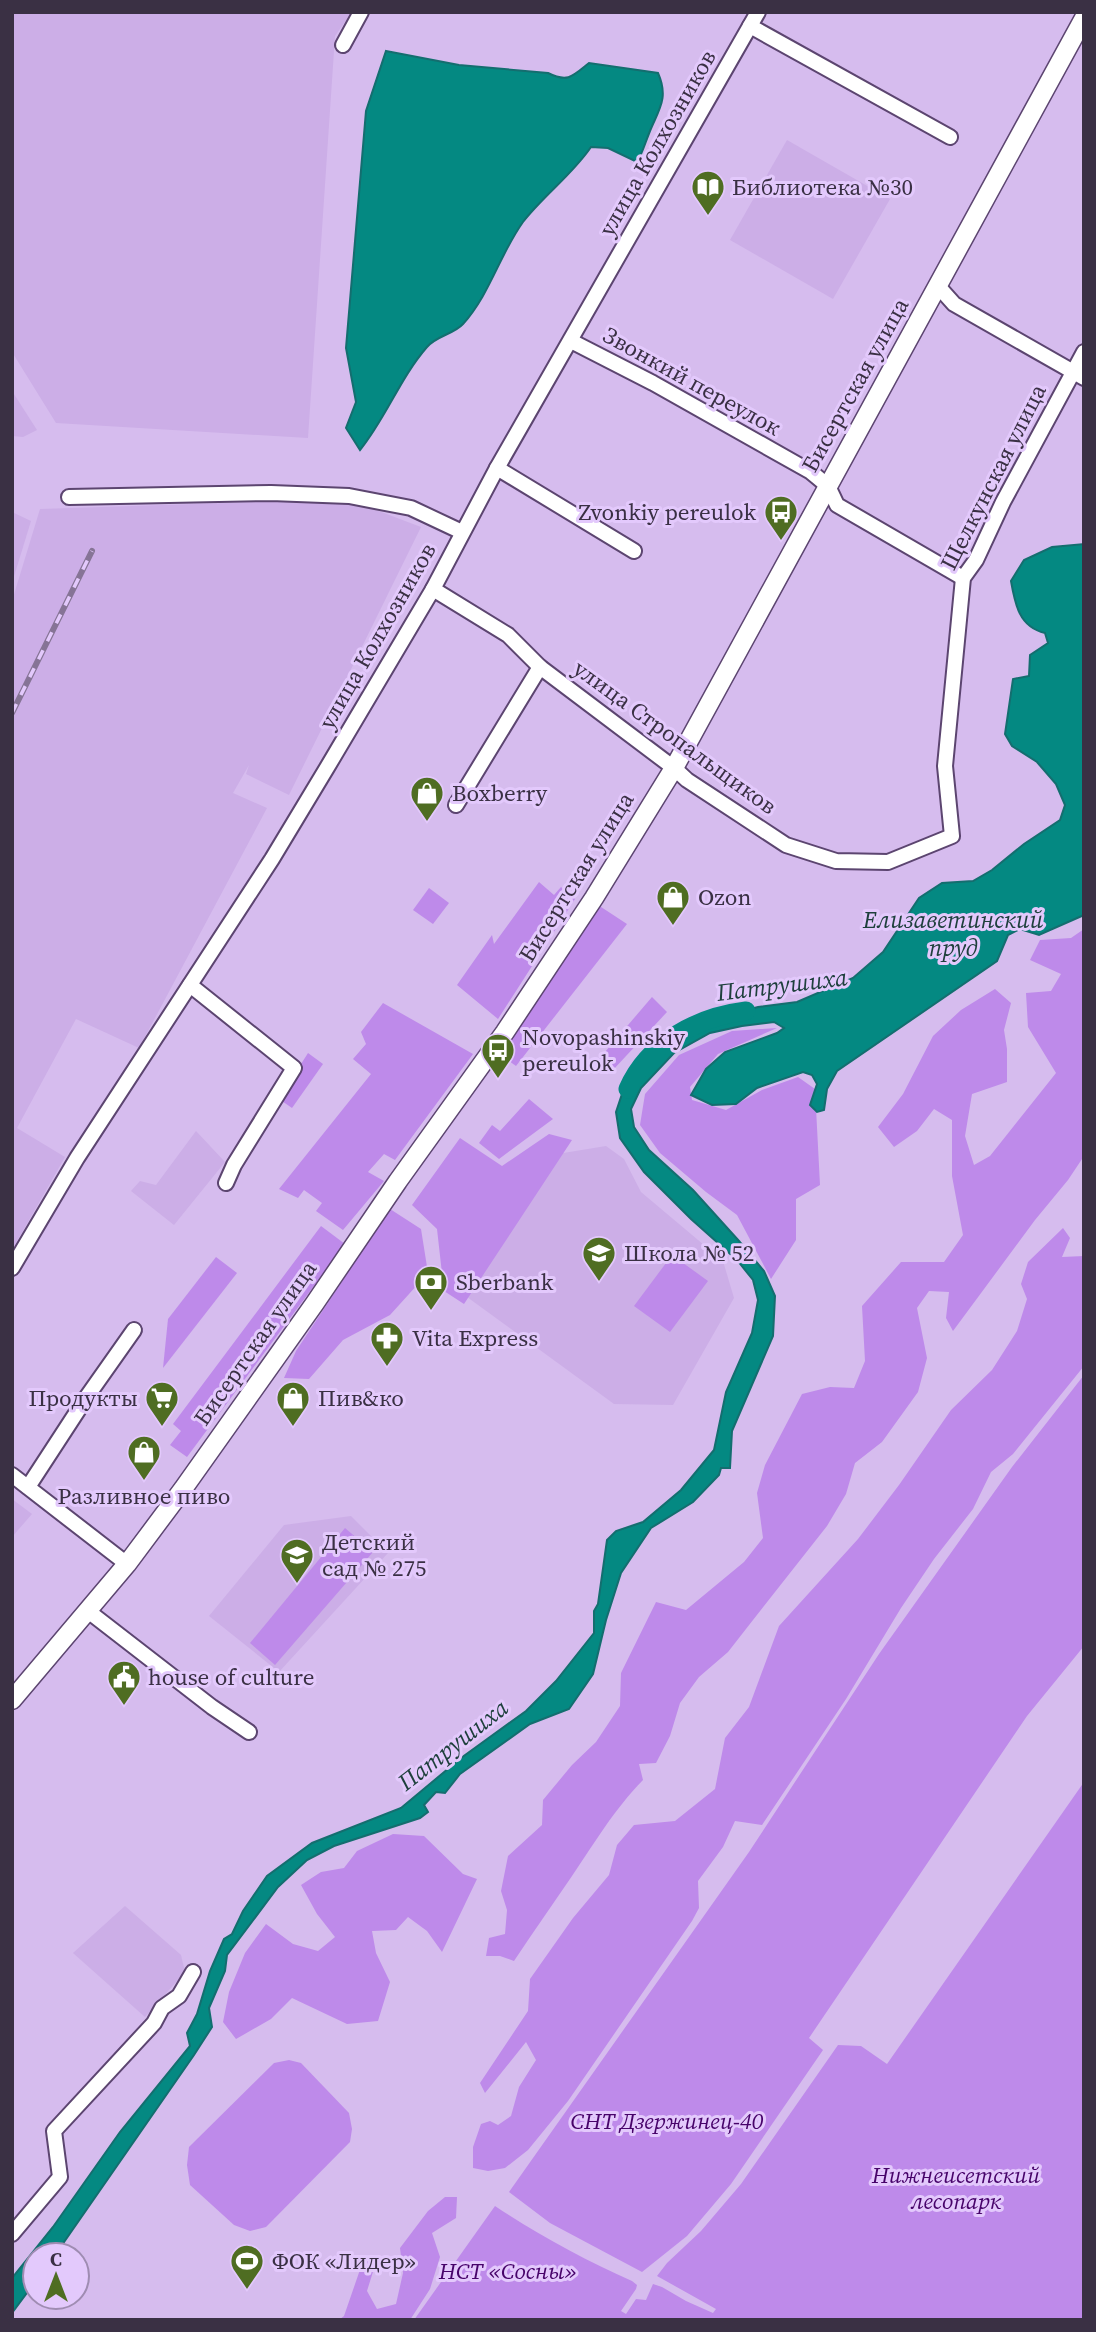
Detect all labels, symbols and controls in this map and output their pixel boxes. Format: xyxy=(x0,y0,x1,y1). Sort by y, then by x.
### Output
street label: улица Колхозников xyxy=(591,44,723,242)
library icon: Библиотека №30 xyxy=(689,168,727,217)
place label: Библиотека №30 xyxy=(732,171,913,203)
street label: Бисертская улица xyxy=(794,292,916,478)
street label: Звонкий переулок xyxy=(597,319,787,443)
street label: Щелкунская улица xyxy=(932,378,1054,576)
bus stop icon: Zvonkiy pereulok xyxy=(762,493,800,542)
place label: Zvonkiy pereulok xyxy=(578,496,756,528)
street label: улица Колхозников xyxy=(311,537,443,735)
street label: улица Стропальщиков xyxy=(567,652,783,822)
shop icon: Boxberry xyxy=(408,774,446,823)
place label: Boxberry xyxy=(452,777,547,809)
street label: Бисертская улица xyxy=(511,786,641,968)
shop icon: Ozon xyxy=(654,878,692,927)
place label: Ozon xyxy=(698,881,751,913)
water label: Елизаветинский пруд xyxy=(862,903,1044,964)
water label: Патрушиха xyxy=(714,960,850,1009)
place label: Novopashinskiy pereulok xyxy=(522,1021,685,1079)
bus stop icon: Novopashinskiy pereulok xyxy=(479,1031,517,1080)
school or university icon: Школа № 52 xyxy=(580,1234,618,1283)
place label: Школа № 52 xyxy=(624,1237,754,1269)
street label: Бисертская улица xyxy=(186,1254,324,1432)
bank icon: Sberbank xyxy=(412,1263,450,1312)
place label: Sberbank xyxy=(456,1266,554,1298)
pharmacy icon: Vita Express xyxy=(368,1319,406,1368)
place label: Vita Express xyxy=(412,1322,538,1354)
supermarket icon: Продукты xyxy=(143,1379,181,1428)
shop icon: Пив&ко xyxy=(274,1379,312,1428)
place label: Продукты xyxy=(29,1382,138,1414)
place label: Пив&ко xyxy=(318,1382,404,1414)
shop icon: Разливное пиво xyxy=(125,1433,163,1482)
place label: Разливное пиво xyxy=(58,1480,230,1512)
place label: Детский сад № 275 xyxy=(322,1526,426,1584)
school or university icon: Детский сад № 275 xyxy=(278,1536,316,1585)
public building icon: house of culture xyxy=(105,1658,143,1707)
place label: house of culture xyxy=(148,1661,314,1693)
water label: Патрушиха xyxy=(390,1691,515,1799)
park label: СНТ Дзержинец-40 xyxy=(570,2105,764,2137)
park label: Нижнеисетский лесопарк xyxy=(871,2159,1040,2217)
north arrow xyxy=(21,2241,91,2311)
sports icon: ФОК «Лидер» xyxy=(228,2242,266,2291)
place label: ФОК «Лидер» xyxy=(272,2245,416,2277)
text: С xyxy=(50,2246,62,2272)
park label: НСТ «Сосны» xyxy=(438,2255,577,2287)

